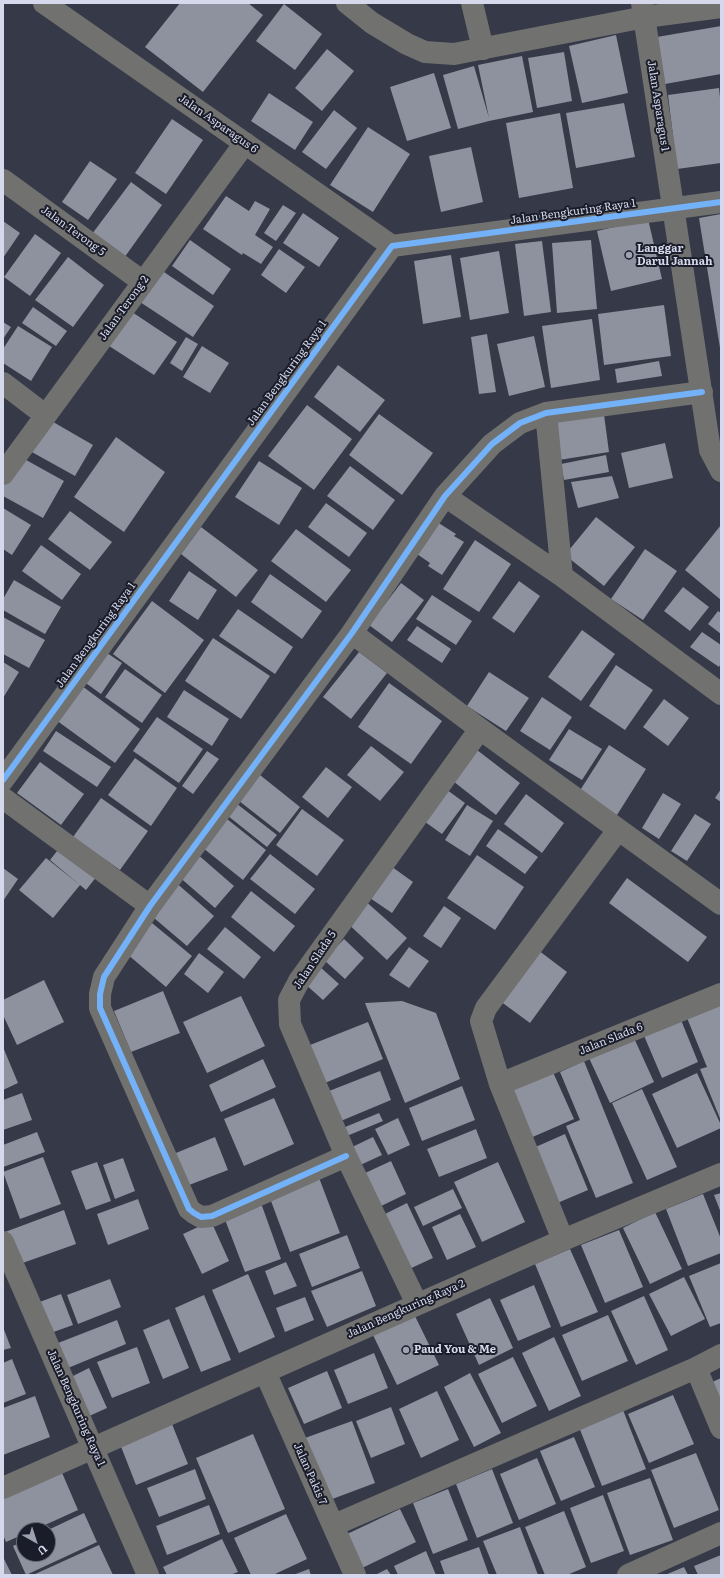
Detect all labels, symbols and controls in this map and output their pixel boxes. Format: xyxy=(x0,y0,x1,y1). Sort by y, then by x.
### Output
street label: Jalan Asparagus 1 xyxy=(644,59,672,153)
street label: Jalan Asparagus 6 xyxy=(176,92,260,156)
street label: Jalan Bengkuring Raya 1 xyxy=(509,197,637,227)
street label: Jalan Terong 5 xyxy=(38,203,108,259)
place label: Langgar Darul Jannah xyxy=(637,242,713,268)
marker: Langgar Darul Jannah xyxy=(624,250,634,260)
street label: Jalan Terong 2 xyxy=(96,273,152,343)
street label: Jalan Bengkuring Raya 1 xyxy=(244,318,330,428)
street label: Jalan Bengkuring Raya 1 xyxy=(53,580,139,690)
street label: Jalan Slada 5 xyxy=(291,928,339,992)
street label: Jalan Slada 6 xyxy=(577,1020,645,1058)
street label: Jalan Bengkuring Raya 2 xyxy=(345,1277,467,1341)
place label: Paud You & Me xyxy=(414,1343,496,1357)
marker: Paud You & Me xyxy=(401,1345,411,1355)
street label: Jalan Bengkuring Raya 1 xyxy=(44,1347,108,1469)
street label: Jalan Pakis 7 xyxy=(290,1441,330,1507)
north arrow xyxy=(16,1522,56,1562)
text: U xyxy=(35,1542,51,1559)

